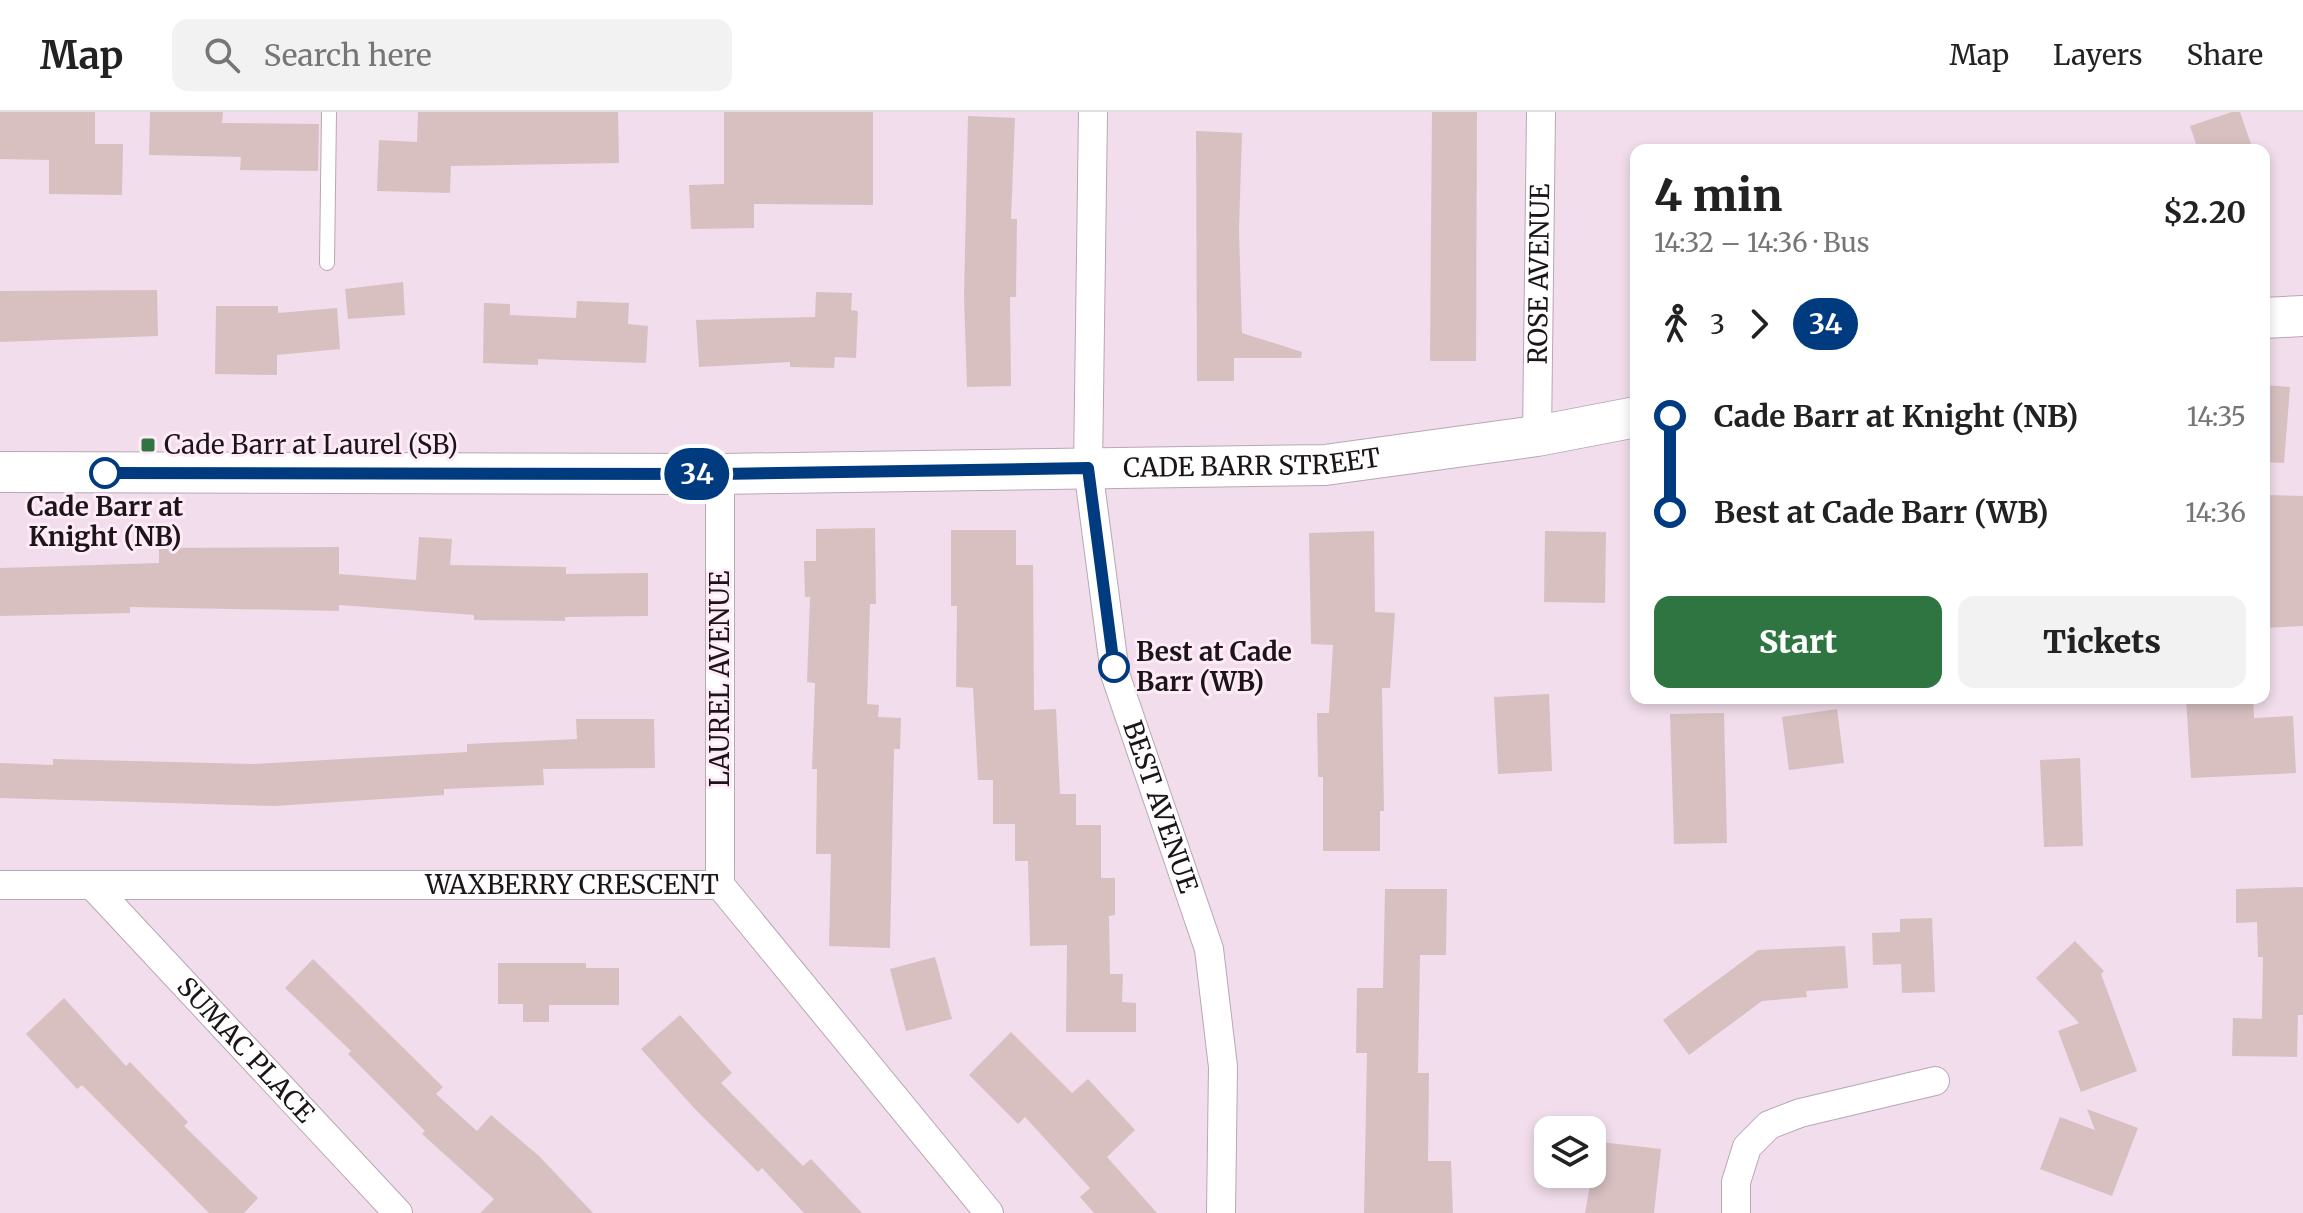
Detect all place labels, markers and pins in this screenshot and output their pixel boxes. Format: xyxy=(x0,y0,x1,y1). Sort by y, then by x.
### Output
place label: Cade Barr at Laurel (SB) xyxy=(164,428,458,461)
marker: Cade Barr at Laurel (SB) xyxy=(139,436,157,454)
marker: Cade Barr at Knight (NB) xyxy=(90,458,120,488)
place label: Cade Barr at Knight (NB) xyxy=(27,490,184,553)
place label: Best at Cade Barr (WB) xyxy=(1136,635,1292,698)
marker: Best at Cade Barr (WB) xyxy=(1099,652,1129,682)

